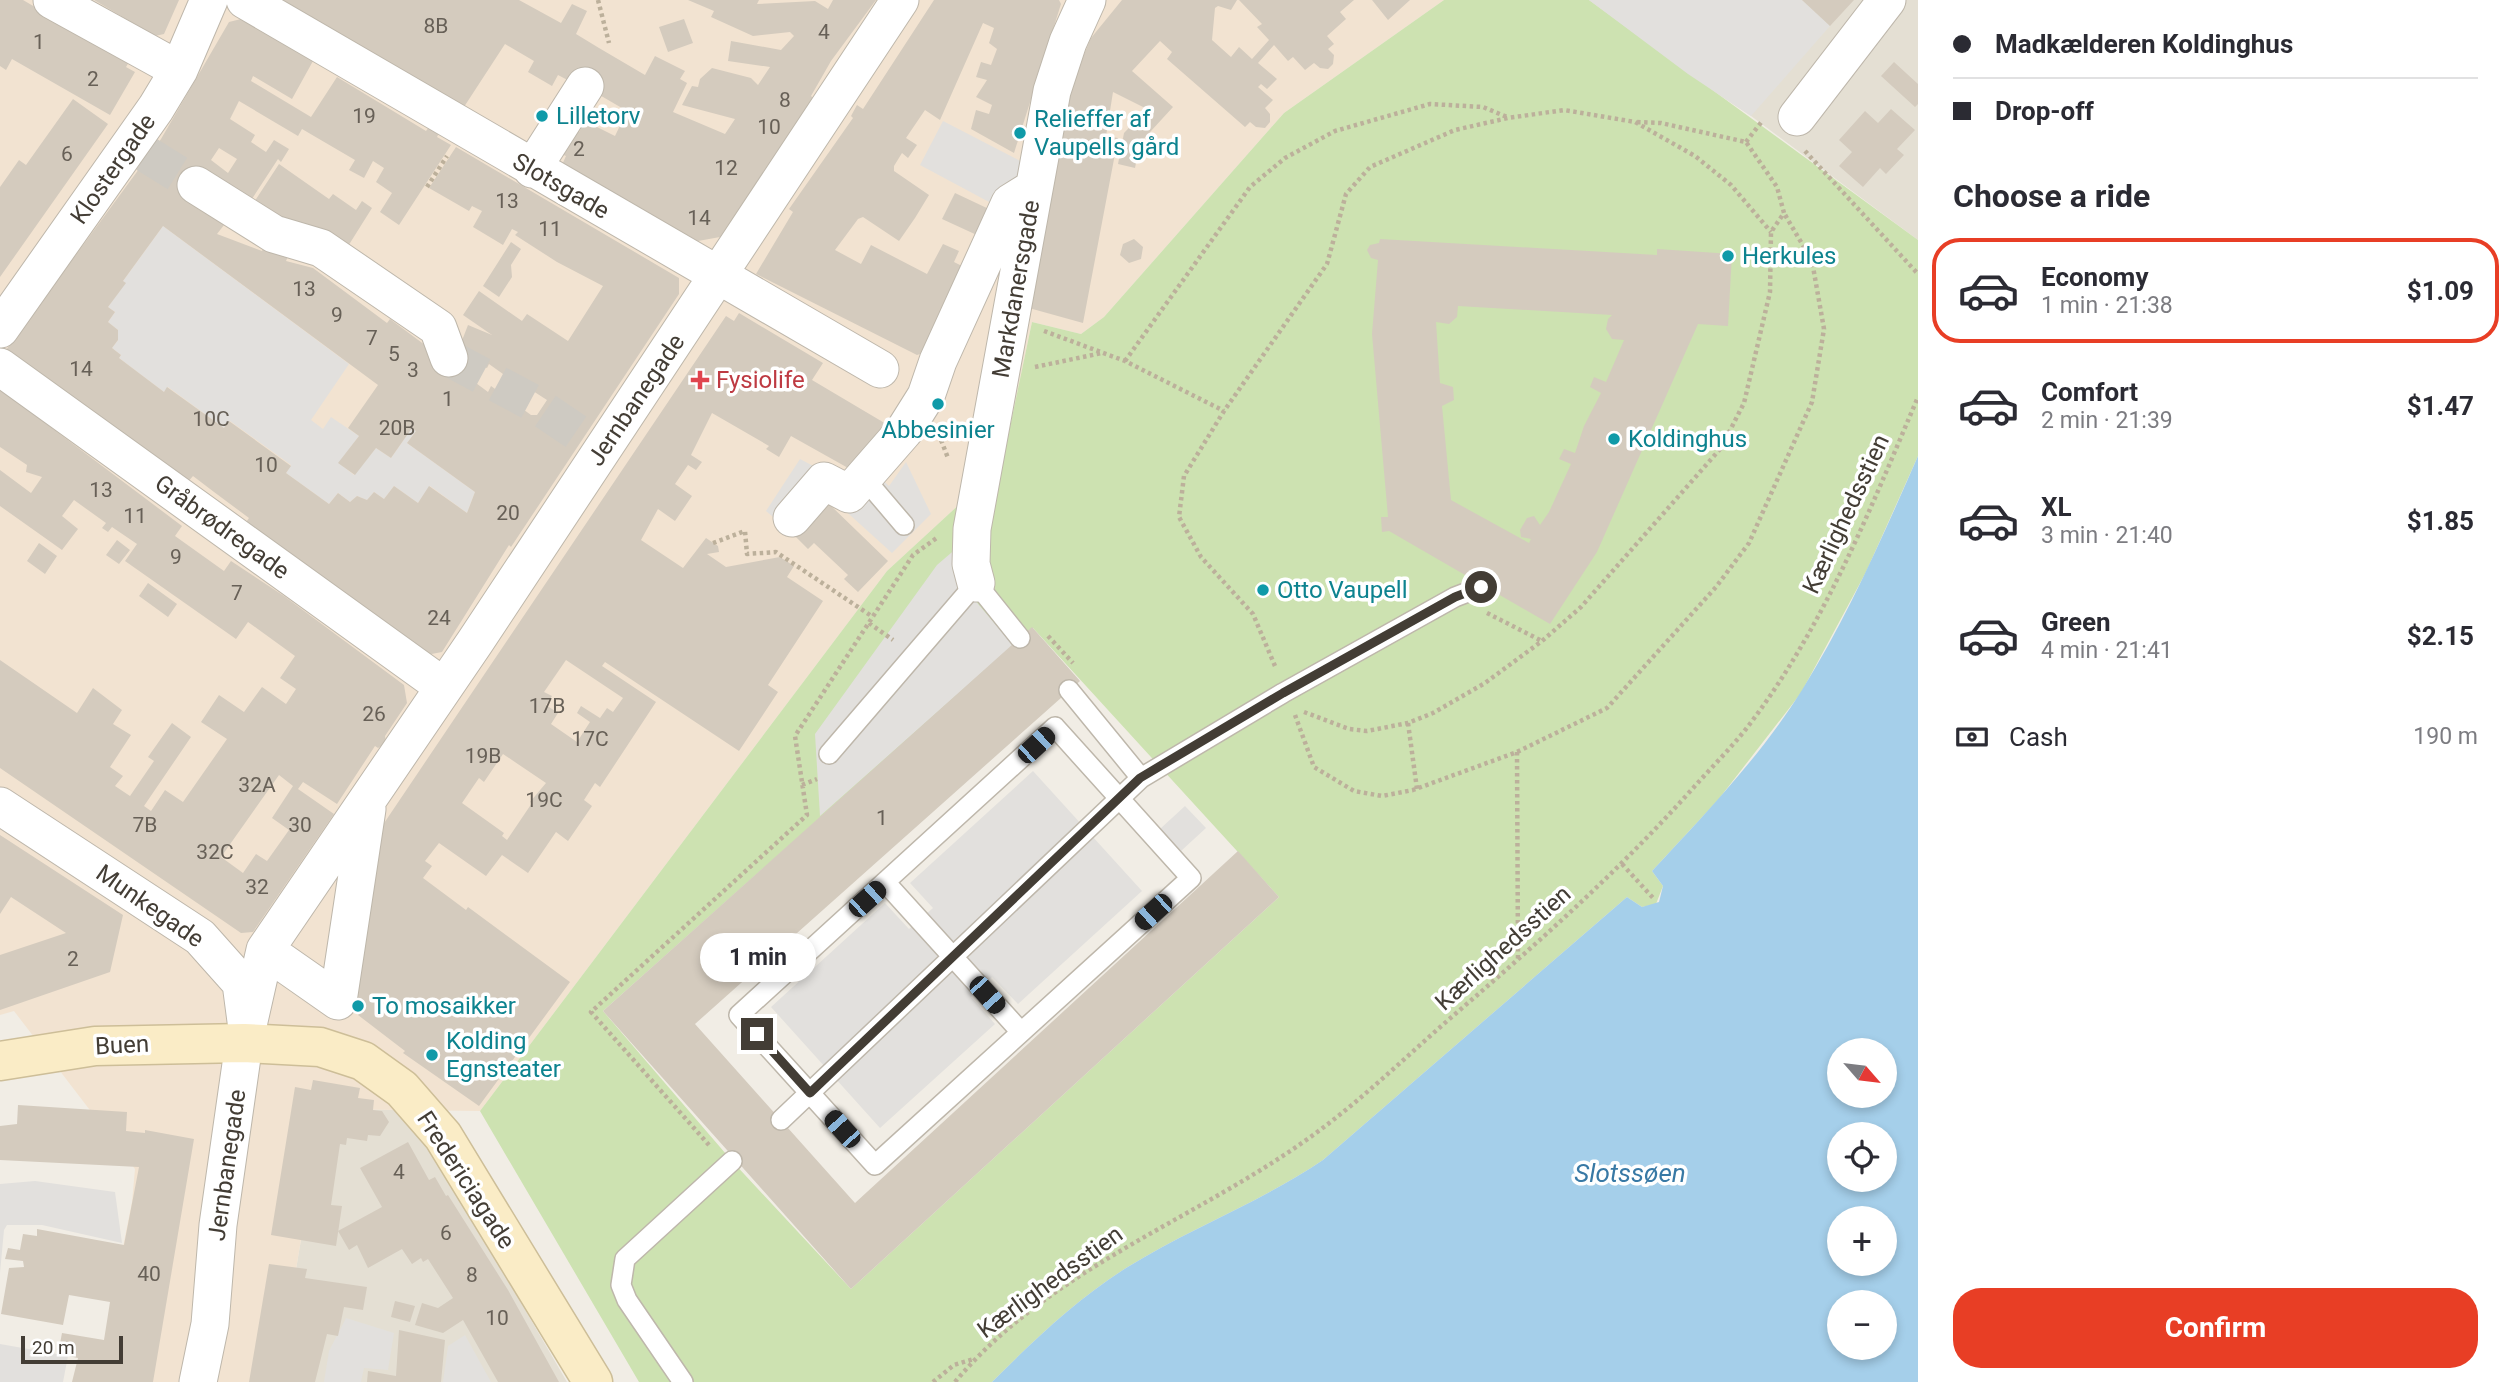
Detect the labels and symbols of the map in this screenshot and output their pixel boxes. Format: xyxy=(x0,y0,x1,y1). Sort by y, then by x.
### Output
house number: 8B xyxy=(424,14,448,38)
house number: 4 xyxy=(818,20,830,44)
house number: 1 xyxy=(33,30,45,54)
house number: 2 xyxy=(87,67,99,91)
house number: 8 xyxy=(779,88,791,112)
place label: Lilletorv xyxy=(556,102,641,130)
house number: 19 xyxy=(352,104,376,128)
place label: Relieffer af Vaupells gård xyxy=(1034,105,1179,161)
street label: Klostergade xyxy=(65,108,161,230)
marker: Lilletorv xyxy=(534,108,550,124)
house number: 10 xyxy=(757,115,781,139)
marker: Relieffer af Vaupells gård xyxy=(1012,125,1028,141)
house number: 2 xyxy=(573,137,585,161)
house number: 6 xyxy=(61,142,73,166)
street label: Slotsgade xyxy=(508,147,614,225)
house number: 12 xyxy=(714,156,738,180)
house number: 13 xyxy=(495,189,519,213)
street label: Markdanersgade xyxy=(987,198,1045,380)
house number: 14 xyxy=(687,206,711,230)
house number: 11 xyxy=(538,217,562,241)
place label: Herkules xyxy=(1742,242,1836,270)
marker: Herkules xyxy=(1720,248,1736,264)
house number: 13 xyxy=(292,277,316,301)
house number: 9 xyxy=(331,303,343,327)
house number: 7 xyxy=(366,326,378,350)
street label: Jernbanegade xyxy=(582,329,690,471)
house number: 5 xyxy=(388,342,400,366)
house number: 14 xyxy=(69,357,93,381)
house number: 3 xyxy=(407,358,419,382)
place label: Fysiolife xyxy=(716,366,805,394)
marker: Fysiolife xyxy=(690,370,710,390)
house number: 1 xyxy=(442,387,454,411)
marker: Abbesinier xyxy=(930,396,946,412)
house number: 10C xyxy=(192,407,230,431)
house number: 20B xyxy=(379,416,415,440)
place label: Abbesinier xyxy=(881,416,995,444)
place label: Koldinghus xyxy=(1628,425,1747,453)
street label: Kærlighedsstien xyxy=(1797,430,1895,598)
marker: Koldinghus xyxy=(1606,431,1622,447)
house number: 10 xyxy=(254,453,278,477)
street label: Gråbrødregade xyxy=(149,469,295,585)
house number: 13 xyxy=(89,478,113,502)
house number: 20 xyxy=(496,501,520,525)
house number: 11 xyxy=(123,504,147,528)
house number: 9 xyxy=(170,545,182,569)
route start xyxy=(1465,571,1497,603)
place label: Otto Vaupell xyxy=(1277,576,1408,604)
house number: 7 xyxy=(231,581,243,605)
marker: Otto Vaupell xyxy=(1255,582,1271,598)
house number: 24 xyxy=(427,606,451,630)
house number: 17B xyxy=(529,694,565,718)
house number: 26 xyxy=(362,702,386,726)
car xyxy=(1014,723,1059,767)
house number: 17C xyxy=(571,727,609,751)
house number: 19B xyxy=(465,744,501,768)
house number: 32A xyxy=(238,773,276,797)
house number: 19C xyxy=(525,788,563,812)
house number: 1 xyxy=(876,806,888,830)
house number: 7B xyxy=(133,813,157,837)
house number: 30 xyxy=(288,813,312,837)
house number: 32C xyxy=(196,840,234,864)
street label: Munkegade xyxy=(91,859,209,953)
house number: 32 xyxy=(245,875,269,899)
car xyxy=(845,877,890,921)
street label: Kærlighedsstien xyxy=(1430,880,1576,1016)
car xyxy=(1131,890,1176,934)
callout: 1 min xyxy=(699,932,815,982)
house number: 2 xyxy=(67,947,79,971)
car xyxy=(966,972,1009,1018)
place label: To mosaikker xyxy=(372,992,516,1020)
marker: To mosaikker xyxy=(350,998,366,1014)
route end xyxy=(741,1018,773,1050)
place label: Kolding Egnsteater xyxy=(446,1027,561,1083)
street label: Buen xyxy=(94,1030,150,1060)
north arrow xyxy=(1827,1038,1897,1108)
marker: Kolding Egnsteater xyxy=(424,1047,440,1063)
street label: Jernbanegade xyxy=(203,1087,251,1243)
street label: Fredericiagade xyxy=(411,1106,521,1254)
car xyxy=(821,1106,864,1152)
water label: Slotssøen xyxy=(1574,1158,1686,1188)
house number: 4 xyxy=(393,1160,405,1184)
street label: Kærlighedsstien xyxy=(972,1220,1128,1344)
house number: 6 xyxy=(440,1221,452,1245)
house number: 40 xyxy=(137,1262,161,1286)
house number: 8 xyxy=(466,1263,478,1287)
house number: 10 xyxy=(485,1306,509,1330)
scale bar xyxy=(21,1333,122,1365)

